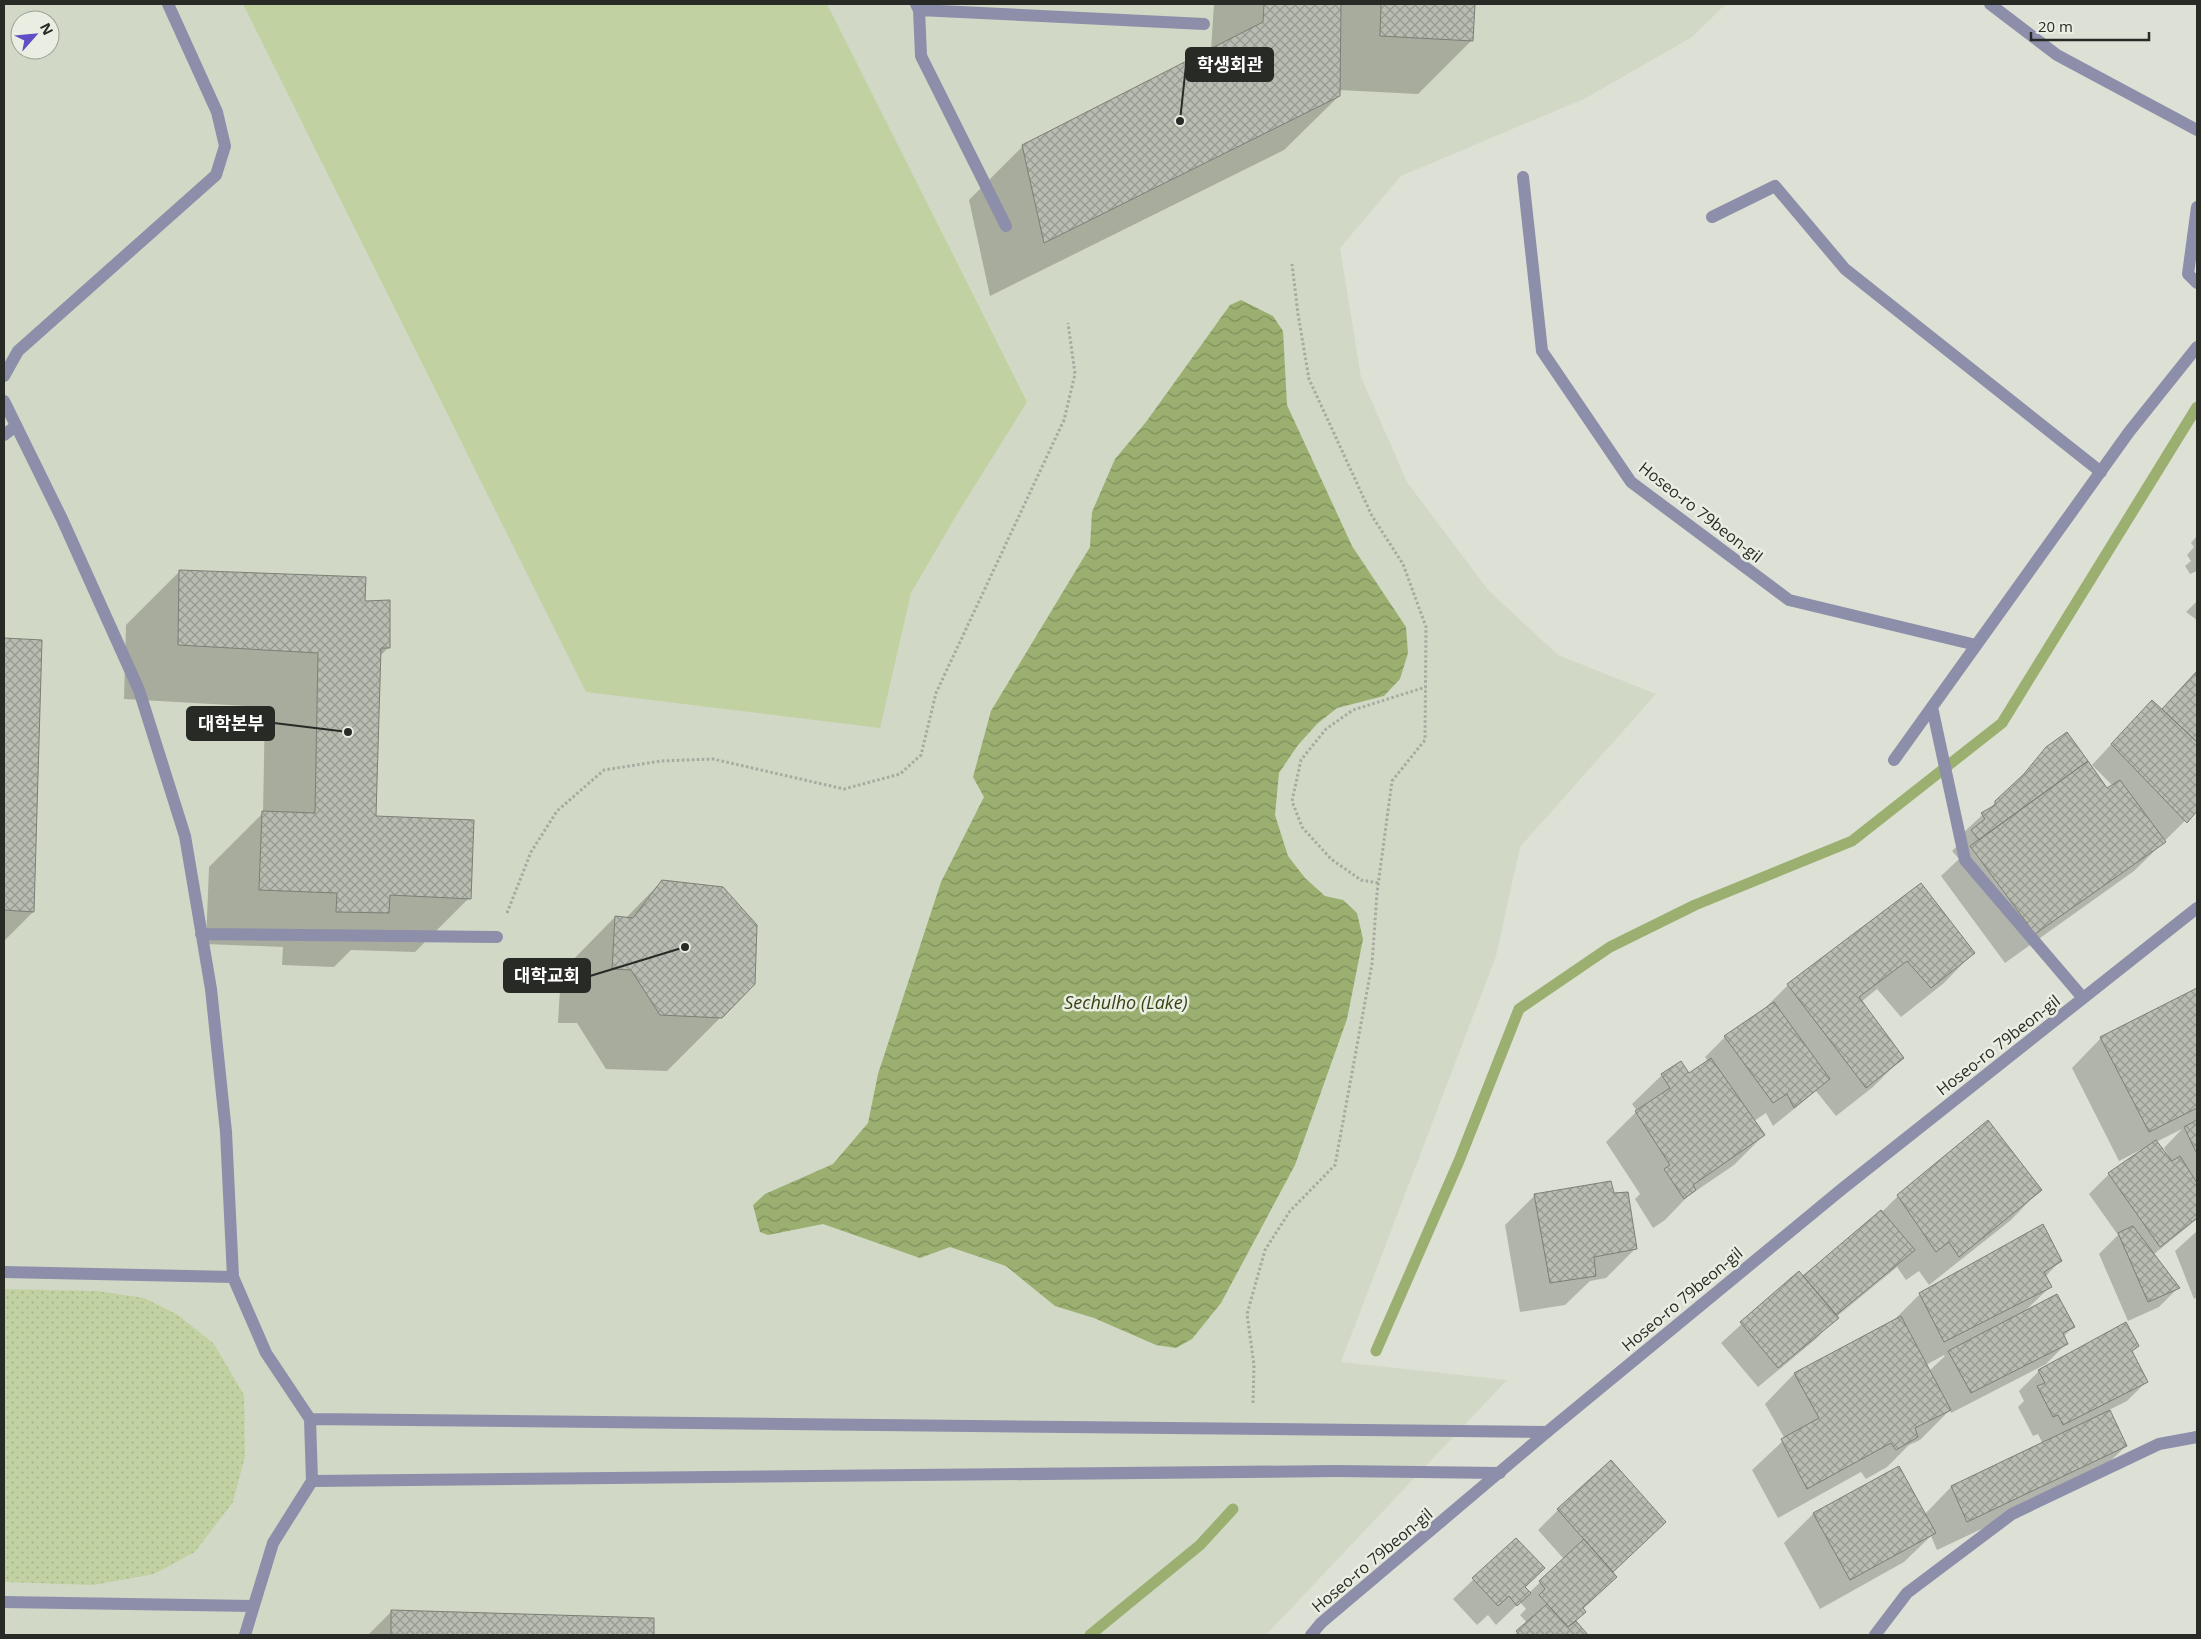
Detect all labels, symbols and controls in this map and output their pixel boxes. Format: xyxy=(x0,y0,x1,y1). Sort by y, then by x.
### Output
north arrow xyxy=(10,10,60,60)
scale bar xyxy=(2031,10,2148,42)
text: 20 m xyxy=(2038,16,2073,36)
text: N xyxy=(36,19,58,38)
callout: 학생회관 xyxy=(1186,48,1273,81)
text: 학생회관 xyxy=(1197,52,1264,76)
street label: Hoseo-ro 79beon-gil xyxy=(1635,457,1767,567)
callout: 대학본부 xyxy=(187,707,274,740)
text: 대학본부 xyxy=(198,711,264,735)
callout: 대학교회 xyxy=(504,959,590,992)
text: 대학교회 xyxy=(514,963,580,987)
water label: Sechulho (Lake) xyxy=(1064,990,1188,1014)
street label: Hoseo-ro 79beon-gil xyxy=(1932,990,2064,1100)
street label: Hoseo-ro 79beon-gil xyxy=(1617,1242,1747,1356)
street label: Hoseo-ro 79beon-gil xyxy=(1307,1503,1437,1617)

